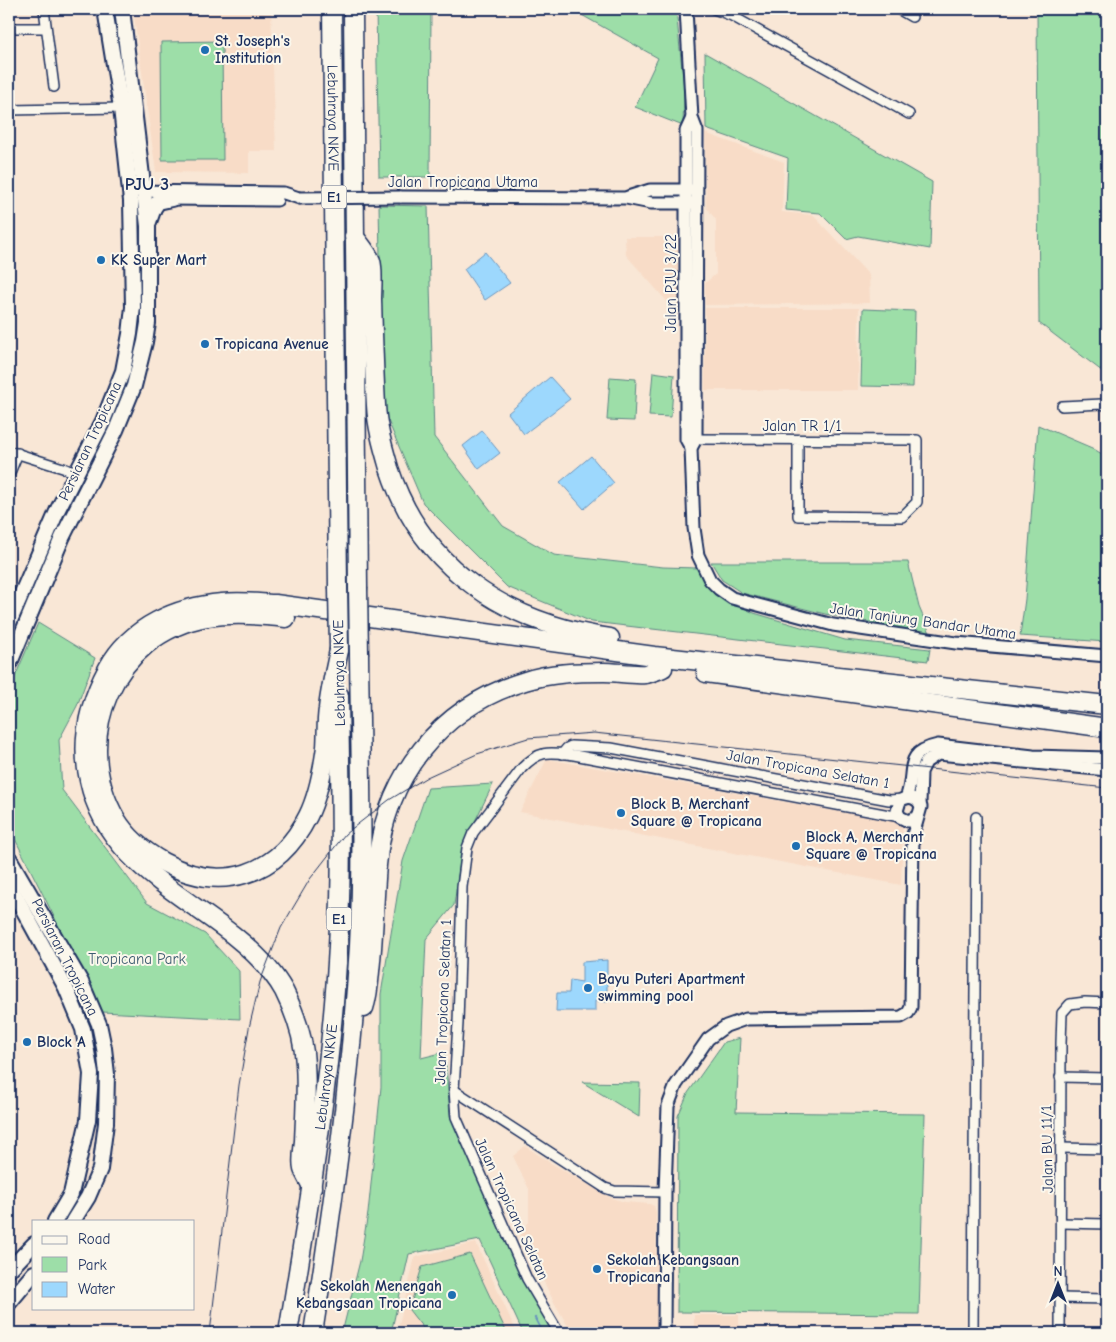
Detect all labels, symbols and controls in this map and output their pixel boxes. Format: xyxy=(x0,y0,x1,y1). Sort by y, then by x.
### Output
place label: St. Joseph's Institution xyxy=(215,32,290,67)
marker: St. Joseph's Institution xyxy=(199,44,211,56)
street label: Lebuhraya NKVE xyxy=(324,65,343,171)
street label: Jalan Tropicana Utama xyxy=(388,173,538,191)
district label: PJU 3 xyxy=(125,174,169,195)
road number: E1 xyxy=(322,186,346,208)
street label: Jalan PJU 3/22 xyxy=(662,234,680,332)
place label: KK Super Mart xyxy=(111,251,208,269)
marker: KK Super Mart xyxy=(95,254,107,266)
place label: Tropicana Avenue xyxy=(215,335,329,353)
marker: Tropicana Avenue xyxy=(199,338,211,350)
street label: Persiaran Tropicana xyxy=(55,379,125,503)
street label: Jalan TR 1/1 xyxy=(762,417,842,435)
street label: Jalan Tanjung Bandar Utama xyxy=(829,599,1017,643)
street label: Lebuhraya NKVE xyxy=(329,620,349,726)
street label: Jalan Tropicana Selatan 1 xyxy=(725,746,891,792)
place label: Block B, Merchant Square @ Tropicana xyxy=(631,795,762,830)
marker: Block B, Merchant Square @ Tropicana xyxy=(615,807,627,819)
place label: Block A, Merchant Square @ Tropicana xyxy=(806,828,937,863)
marker: Block A, Merchant Square @ Tropicana xyxy=(790,840,802,852)
street label: Persiaran Tropicana xyxy=(28,895,102,1019)
road number: E1 xyxy=(326,908,352,931)
street label: Jalan Tropicana Selatan 1 xyxy=(431,919,455,1085)
park label: Tropicana Park xyxy=(88,950,187,968)
place label: Bayu Puteri Apartment swimming pool xyxy=(598,970,746,1005)
marker: Bayu Puteri Apartment swimming pool xyxy=(582,982,594,994)
street label: Lebuhraya NKVE xyxy=(311,1023,341,1131)
place label: Block A xyxy=(37,1033,86,1051)
marker: Block A xyxy=(21,1036,33,1048)
street label: Jalan BU 11/1 xyxy=(1037,1105,1057,1193)
street label: Jalan Tropicana Selatan xyxy=(471,1135,553,1283)
legend xyxy=(32,1220,195,1310)
text: Road xyxy=(78,1230,110,1248)
place label: Sekolah Kebangsaan Tropicana xyxy=(607,1251,739,1286)
text: Park xyxy=(78,1256,107,1274)
north arrow xyxy=(1034,1260,1084,1310)
marker: Sekolah Kebangsaan Tropicana xyxy=(591,1263,603,1275)
text: N xyxy=(1053,1263,1063,1280)
place label: Sekolah Menengah Kebangsaan Tropicana xyxy=(296,1277,442,1312)
text: Water xyxy=(78,1280,115,1298)
marker: Sekolah Menengah Kebangsaan Tropicana xyxy=(446,1289,458,1301)

